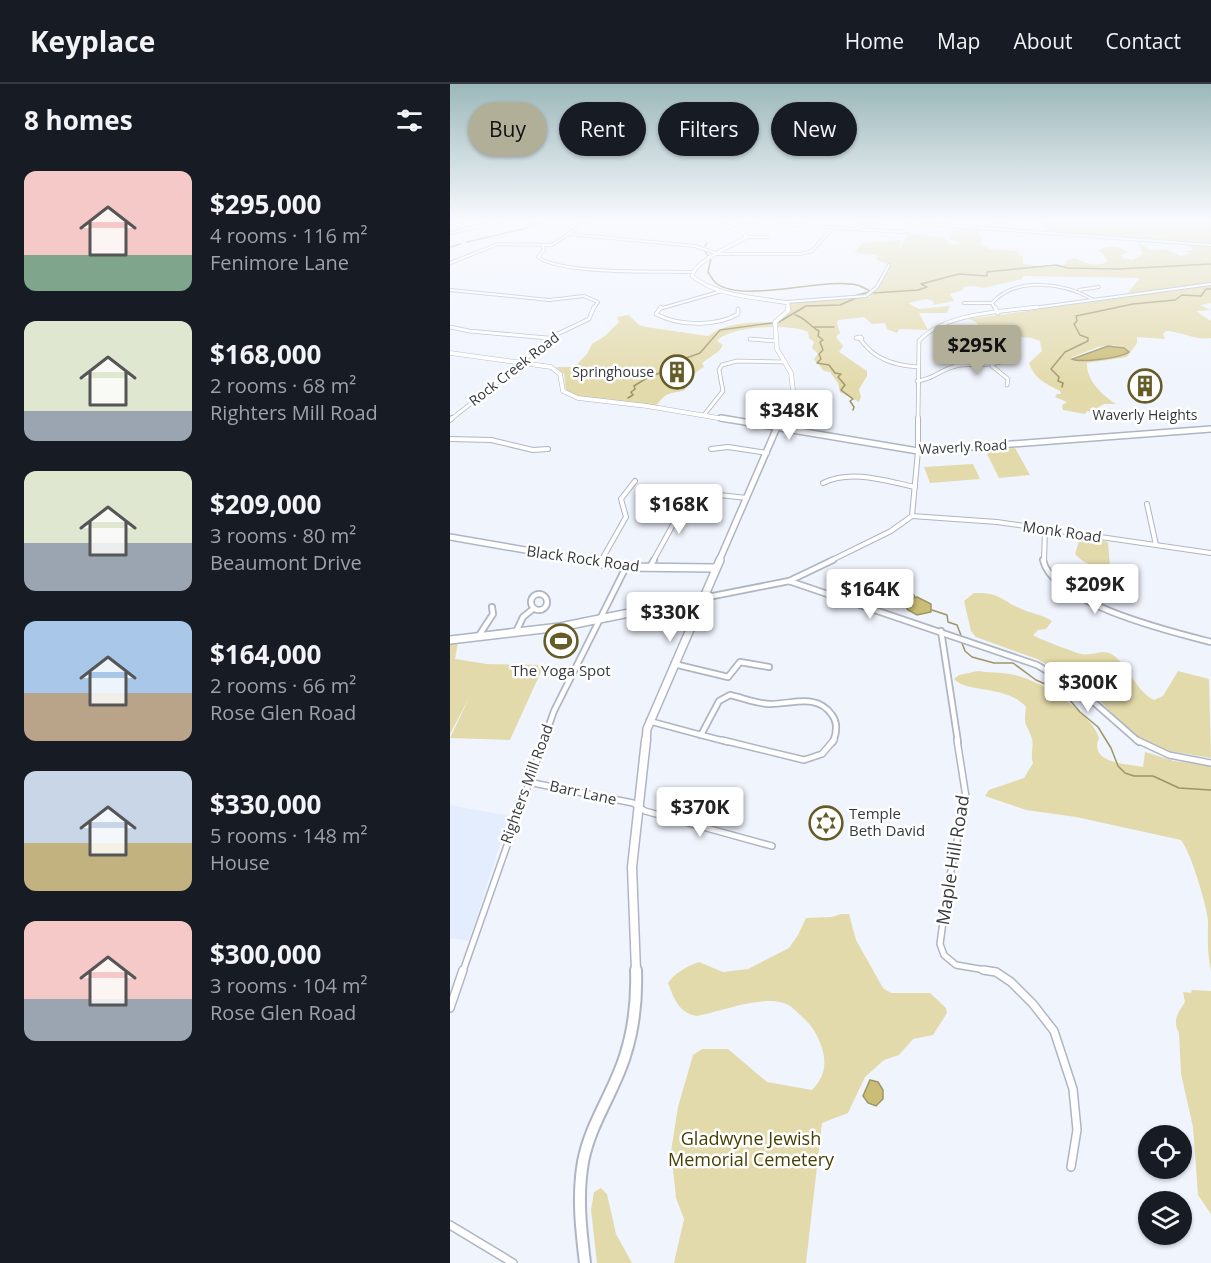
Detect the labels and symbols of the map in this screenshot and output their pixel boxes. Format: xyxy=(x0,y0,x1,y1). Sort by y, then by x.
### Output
pin: $295K xyxy=(935,325,1019,376)
street label: Rock Creek Road xyxy=(465,327,563,410)
building icon: Springhouse xyxy=(659,354,695,390)
place label: Springhouse xyxy=(572,362,654,381)
building icon: Waverly Heights xyxy=(1127,368,1163,404)
pin: $348K xyxy=(747,390,831,441)
place label: Waverly Heights xyxy=(1092,405,1198,424)
street label: Waverly Road xyxy=(918,435,1008,458)
pin: $168K xyxy=(637,484,721,535)
street label: Monk Road xyxy=(1021,516,1103,546)
street label: Black Rock Road xyxy=(525,540,641,576)
pin: $209K xyxy=(1053,564,1137,615)
pin: $164K xyxy=(828,569,912,620)
pin: $330K xyxy=(628,592,712,643)
sports icon: The Yoga Spot xyxy=(543,623,579,659)
place label: The Yoga Spot xyxy=(511,660,611,680)
pin: $300K xyxy=(1046,662,1130,713)
street label: Righters Mill Road xyxy=(495,721,557,846)
street label: Barr Lane xyxy=(548,775,619,809)
pin: $370K xyxy=(658,787,742,838)
street label: Maple Hill Road xyxy=(930,793,974,926)
place label: Temple Beth David xyxy=(849,803,925,840)
synagogue icon: Temple Beth David xyxy=(808,805,844,841)
park label: Gladwyne Jewish Memorial Cemetery xyxy=(668,1126,835,1171)

